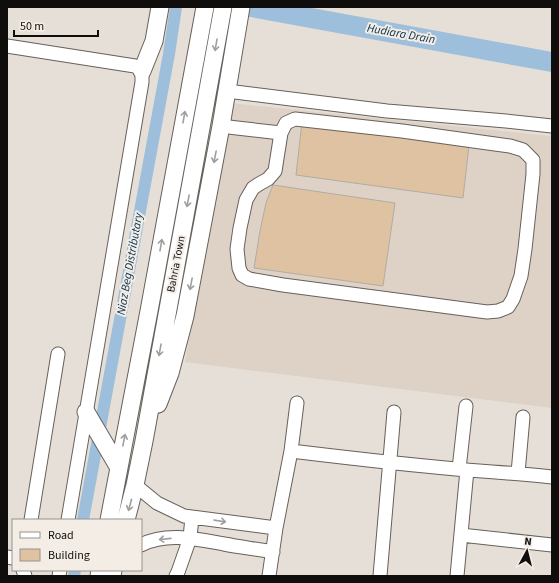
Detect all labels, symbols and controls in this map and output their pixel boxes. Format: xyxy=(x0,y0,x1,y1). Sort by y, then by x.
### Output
scale bar xyxy=(14,12,98,38)
text: 50 m xyxy=(20,18,44,35)
water label: Hudiara Drain xyxy=(366,20,436,48)
one-way arrow xyxy=(212,39,220,52)
one-way arrow xyxy=(181,111,189,124)
one-way arrow xyxy=(211,150,219,163)
one-way arrow xyxy=(183,194,191,207)
water label: Niaz Beg Distributary xyxy=(113,211,147,316)
street label: Bahria Town xyxy=(163,234,189,294)
one-way arrow xyxy=(157,239,165,252)
one-way arrow xyxy=(187,277,195,290)
one-way arrow xyxy=(156,343,164,356)
one-way arrow xyxy=(120,434,128,447)
one-way arrow xyxy=(125,498,133,511)
one-way arrow xyxy=(213,517,226,525)
legend xyxy=(12,519,142,571)
text: Road xyxy=(48,527,74,544)
north arrow xyxy=(507,531,547,571)
text: N xyxy=(524,534,533,549)
one-way arrow xyxy=(159,535,172,543)
text: Building xyxy=(48,547,90,564)

